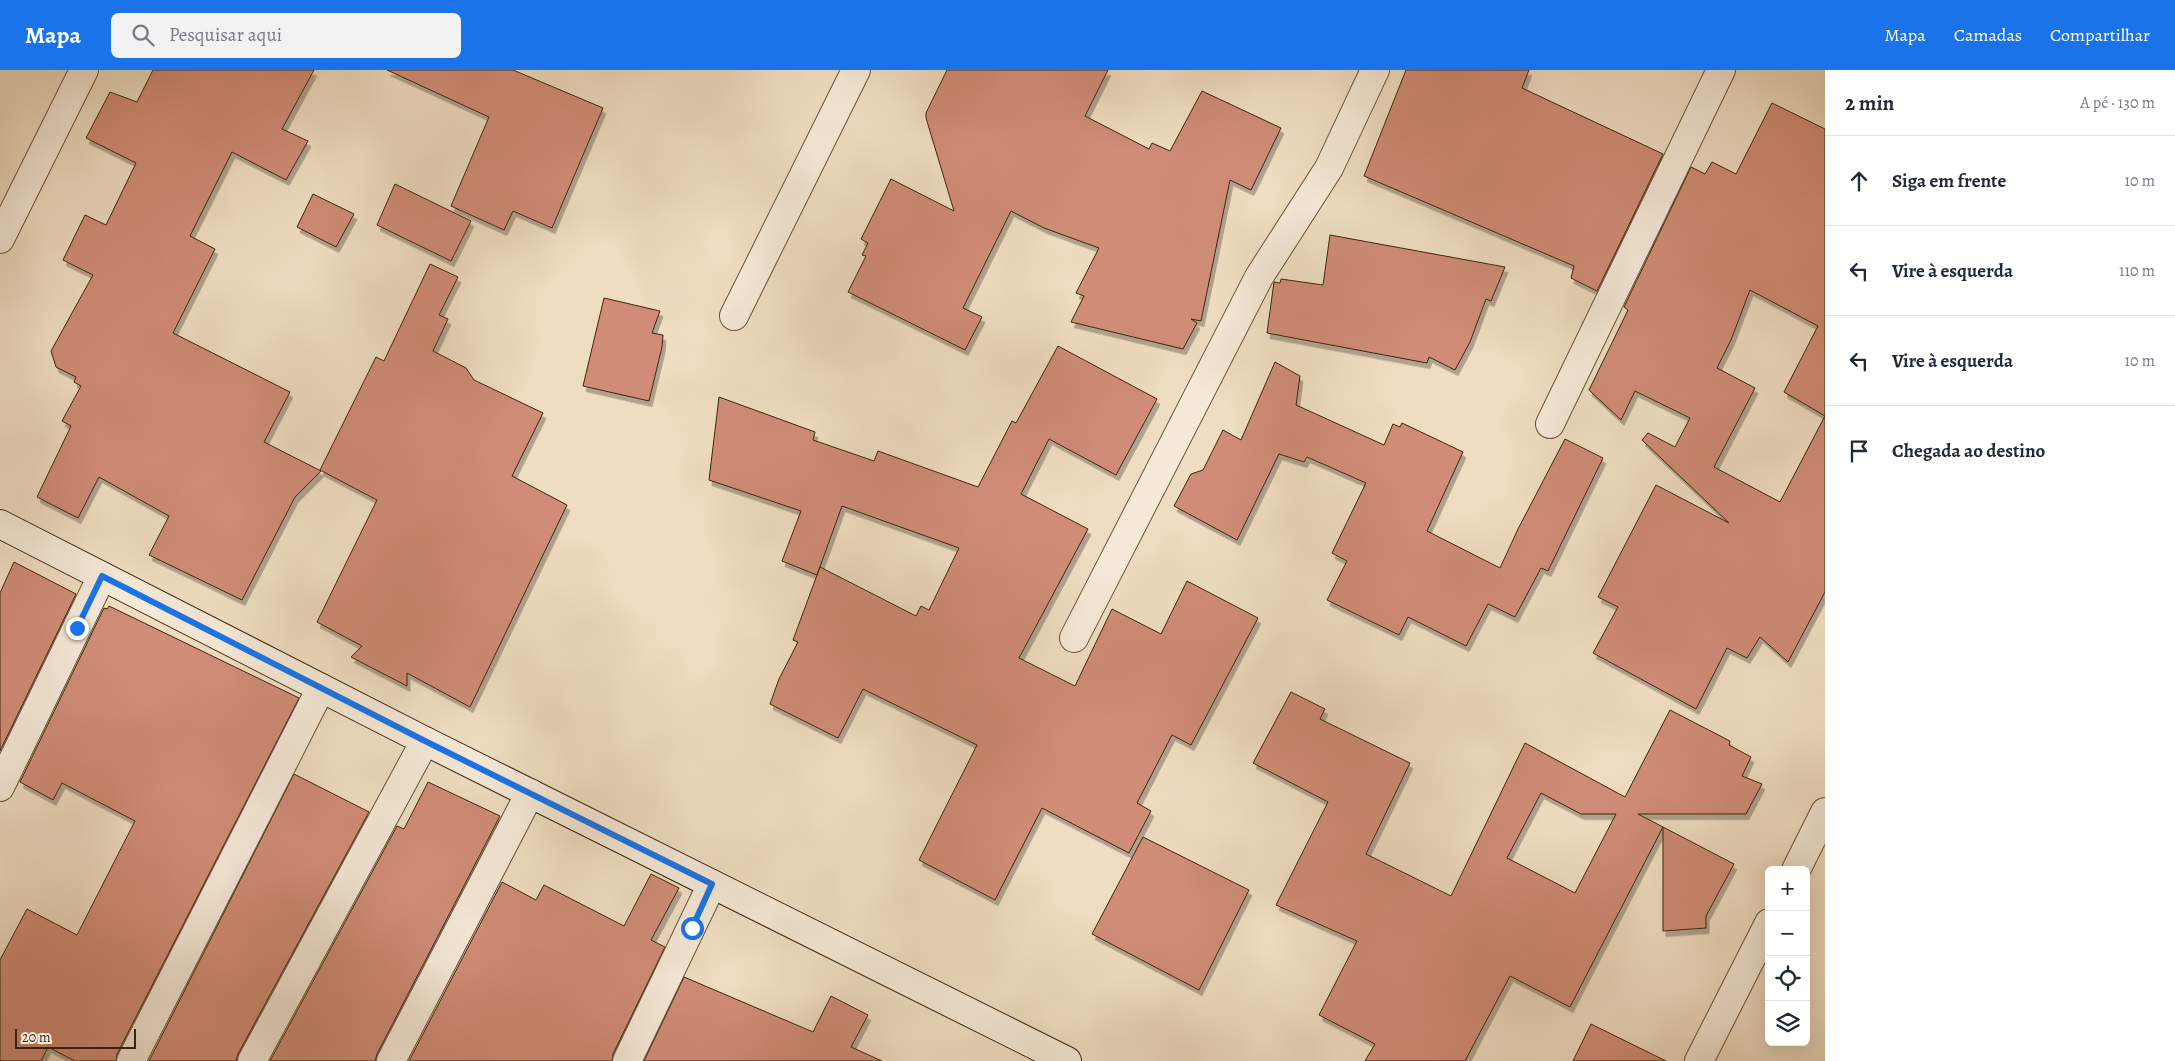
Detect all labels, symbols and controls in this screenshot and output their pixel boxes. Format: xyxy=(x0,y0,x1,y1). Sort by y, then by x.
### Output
search box xyxy=(111,13,461,58)
text: Mapa xyxy=(25,19,81,51)
icon: search xyxy=(129,21,157,49)
text: Pesquisar aqui xyxy=(169,22,282,48)
text: Mapa xyxy=(1884,23,1926,47)
text: Camadas xyxy=(1954,23,2022,47)
text: Compartilhar xyxy=(2050,23,2150,47)
text: 2 min xyxy=(1845,89,1894,117)
text: A pé · 130 m xyxy=(2080,92,2155,114)
icon: ahead xyxy=(1845,167,1873,195)
text: Siga em frente xyxy=(1892,168,2006,194)
text: 10 m xyxy=(2125,170,2155,192)
icon: left xyxy=(1845,257,1873,285)
text: Vire à esquerda xyxy=(1892,258,2013,284)
text: 110 m xyxy=(2119,260,2155,282)
icon: left xyxy=(1845,347,1873,375)
text: Vire à esquerda xyxy=(1892,348,2013,374)
text: 10 m xyxy=(2125,350,2155,372)
icon: arrive xyxy=(1845,437,1873,465)
text: Chegada ao destino xyxy=(1892,438,2045,464)
route end xyxy=(66,617,89,640)
map controls xyxy=(1765,866,1810,1046)
button: + xyxy=(1765,866,1810,911)
button: − xyxy=(1765,911,1810,956)
route start xyxy=(681,917,704,940)
button: locate xyxy=(1765,956,1810,1001)
button: layers xyxy=(1765,1001,1810,1046)
scale bar xyxy=(15,1026,136,1049)
text: 20 m xyxy=(22,1028,51,1047)

